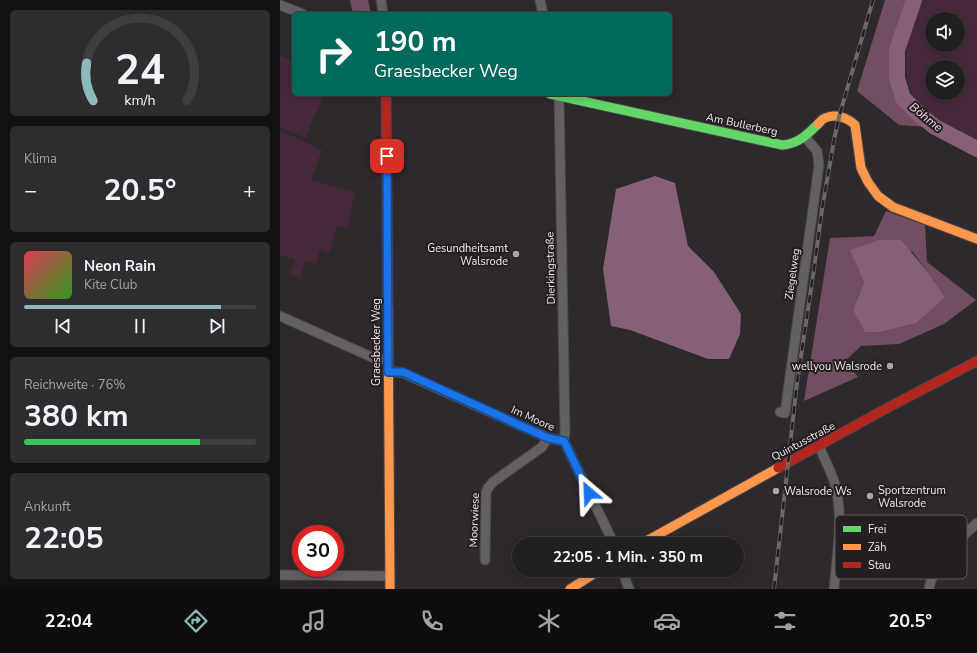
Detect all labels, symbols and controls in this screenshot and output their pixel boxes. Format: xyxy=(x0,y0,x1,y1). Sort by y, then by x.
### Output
map controls xyxy=(925,12,965,100)
button: sound xyxy=(925,12,965,52)
text: 190 m xyxy=(374,23,457,61)
icon: right xyxy=(308,28,360,80)
text: 24 xyxy=(115,42,165,99)
text: Graesbecker Weg xyxy=(374,59,518,83)
button: layers xyxy=(925,60,965,100)
text: km/h xyxy=(124,90,156,109)
water label: Böhme xyxy=(906,99,946,136)
street label: Am Bullerberg xyxy=(705,110,779,139)
pin xyxy=(370,139,404,173)
icon: arrive xyxy=(376,145,398,167)
text: Klima xyxy=(24,150,57,168)
text: 20.5° xyxy=(104,170,176,211)
text: − xyxy=(24,176,37,206)
text: + xyxy=(243,176,256,206)
street label: Dierkingstraße xyxy=(542,231,559,304)
place label: Gesundheitsamt Walsrode xyxy=(427,241,508,269)
street label: Ziegelweg xyxy=(781,247,804,301)
marker: Gesundheitsamt Walsrode xyxy=(511,249,521,259)
text: Neon Rain xyxy=(84,256,156,276)
text: Kite Club xyxy=(84,276,137,294)
street label: Graesbecker Weg xyxy=(369,298,384,386)
icon: previous xyxy=(52,315,74,337)
icon: pause xyxy=(129,315,151,337)
icon: next xyxy=(206,315,228,337)
place label: wellyou Walsrode xyxy=(792,359,882,374)
marker: wellyou Walsrode xyxy=(885,361,895,371)
text: Reichweite · 76% xyxy=(24,376,125,394)
text: 380 km xyxy=(24,396,129,437)
street label: Im Moore xyxy=(509,402,557,435)
street label: Quintusstraße xyxy=(769,418,838,465)
position arrow xyxy=(568,472,610,514)
place label: Sportzentrum Walsrode xyxy=(878,483,946,511)
place label: Walsrode Ws xyxy=(784,484,852,499)
marker: Walsrode Ws xyxy=(771,486,781,496)
marker: Sportzentrum Walsrode xyxy=(865,491,875,501)
street label: Moorwiese xyxy=(466,492,483,548)
text: Ankunft xyxy=(24,498,71,516)
legend xyxy=(835,515,967,579)
text: 22:05 xyxy=(24,518,103,559)
text: Frei xyxy=(868,522,886,537)
speed limit sign: 30 xyxy=(292,525,344,577)
text: Zäh xyxy=(868,540,886,555)
text: 22:05 · 1 Min. · 350 m xyxy=(553,547,703,567)
text: Stau xyxy=(868,558,891,573)
icon: directions xyxy=(182,607,210,635)
icon: music xyxy=(300,607,328,635)
icon: phone xyxy=(418,607,446,635)
icon: climate xyxy=(535,607,563,635)
icon: car xyxy=(653,607,681,635)
icon: filters xyxy=(771,607,799,635)
text: 22:04 xyxy=(45,609,93,633)
text: 20.5° xyxy=(888,609,932,633)

